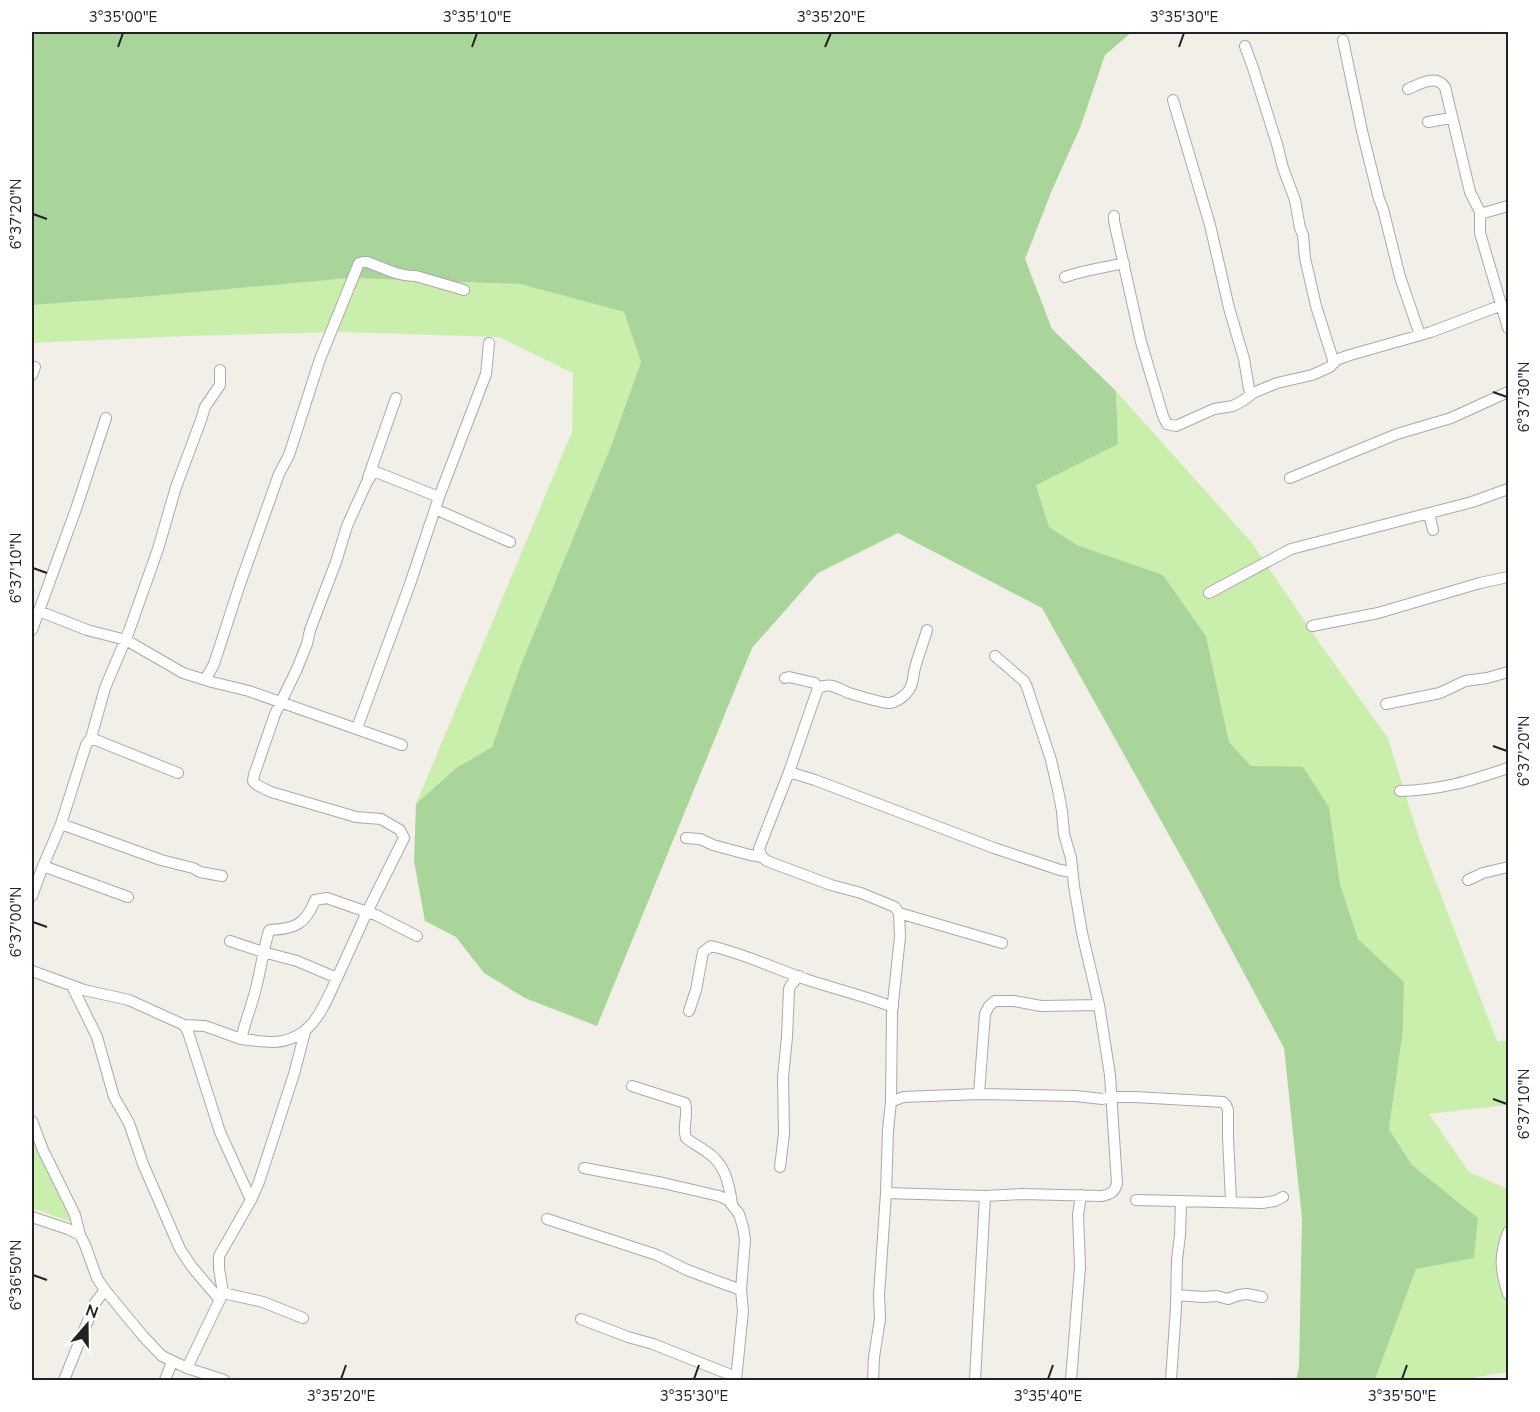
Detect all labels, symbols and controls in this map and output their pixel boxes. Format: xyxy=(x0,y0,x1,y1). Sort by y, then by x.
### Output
text: 3°35'00"E xyxy=(89,7,157,27)
text: 3°35'10"E xyxy=(443,7,511,27)
text: 3°35'20"E xyxy=(797,7,865,27)
text: 3°35'30"E xyxy=(1150,7,1218,27)
text: 6°37'20"N xyxy=(6,179,26,249)
text: 6°37'30"N xyxy=(1514,362,1534,432)
text: 6°37'10"N xyxy=(6,533,26,603)
text: 6°37'20"N xyxy=(1514,716,1534,786)
text: 6°37'00"N xyxy=(6,887,26,957)
text: 6°37'10"N xyxy=(1514,1069,1534,1139)
text: 6°36'50"N xyxy=(6,1240,26,1310)
north arrow xyxy=(57,1295,117,1355)
text: N xyxy=(82,1299,101,1324)
text: 3°35'20"E xyxy=(307,1386,375,1406)
text: 3°35'30"E xyxy=(660,1386,728,1406)
text: 3°35'40"E xyxy=(1014,1386,1082,1406)
text: 3°35'50"E xyxy=(1368,1386,1436,1406)

